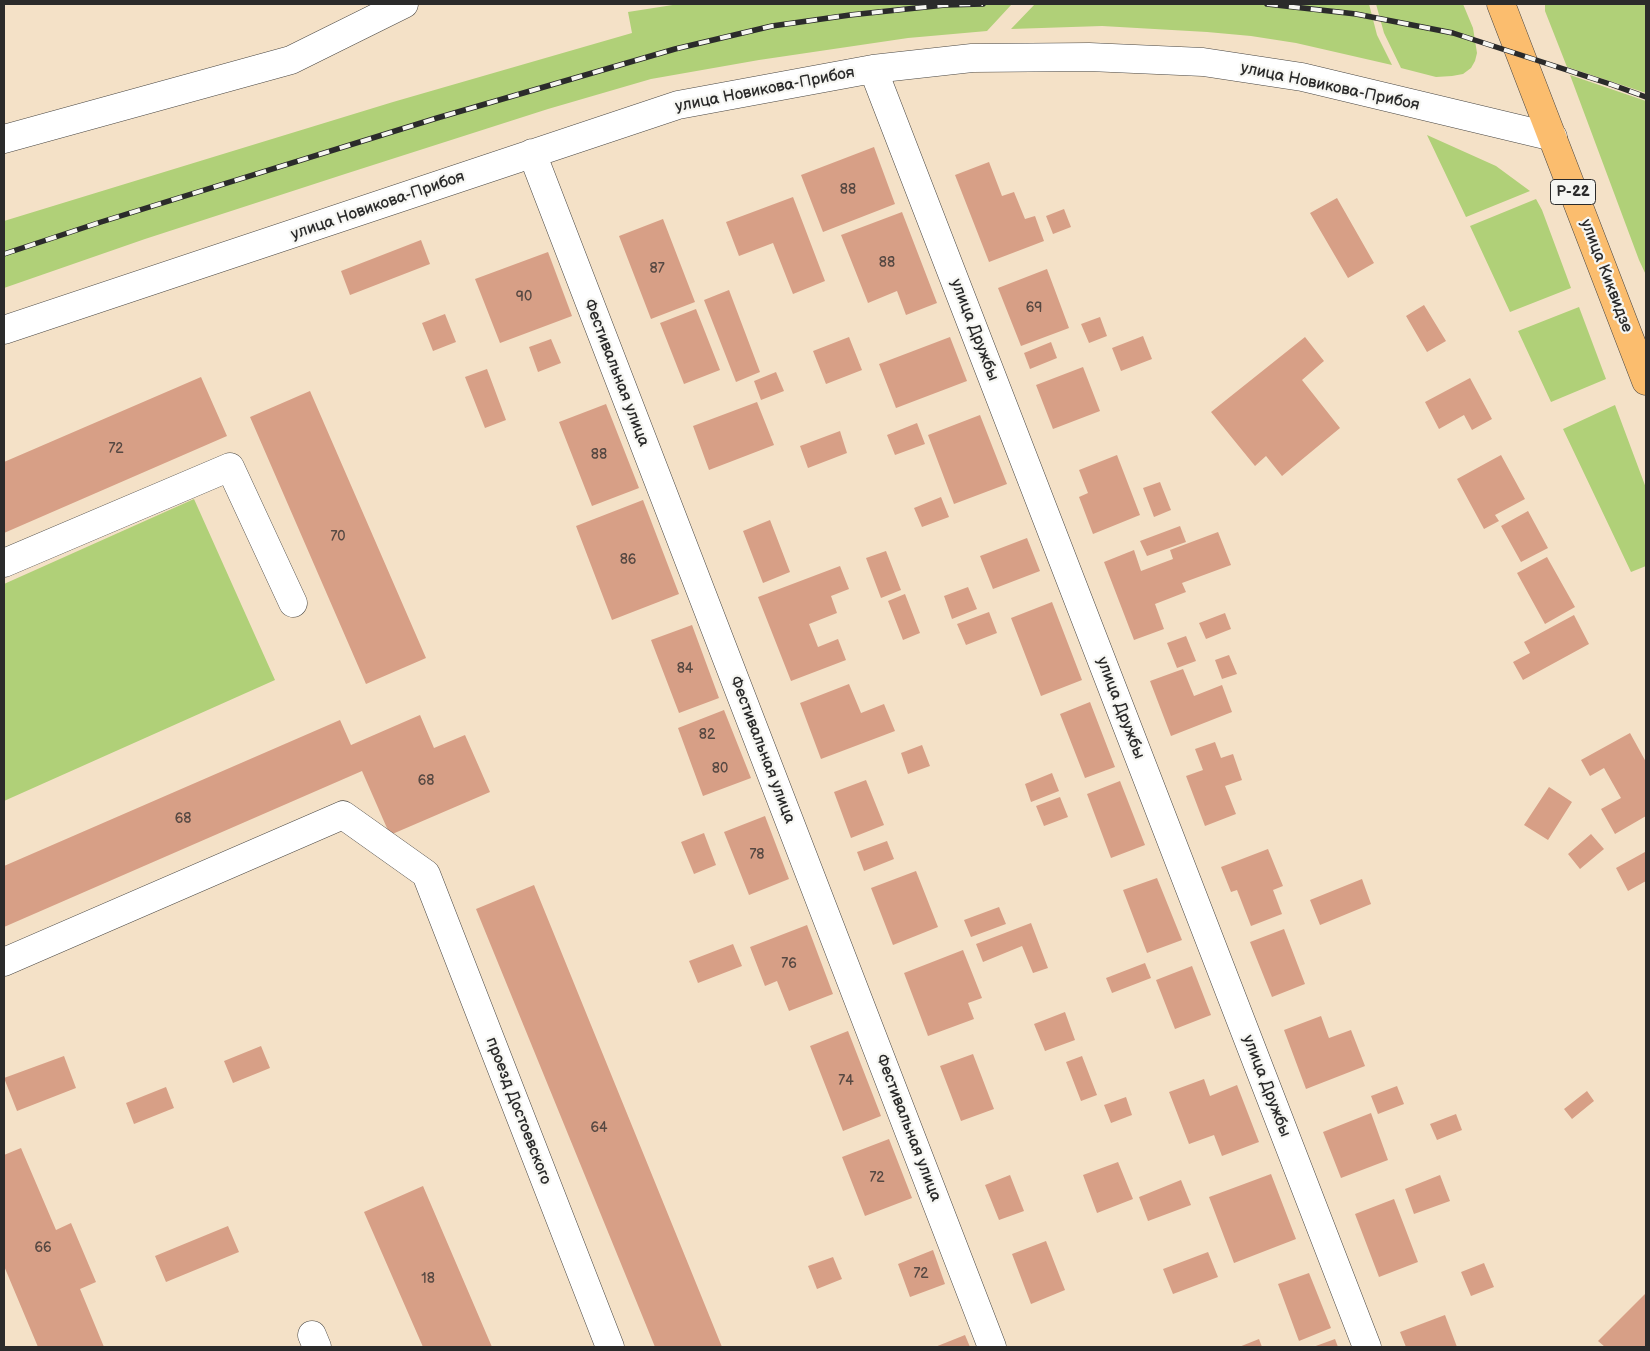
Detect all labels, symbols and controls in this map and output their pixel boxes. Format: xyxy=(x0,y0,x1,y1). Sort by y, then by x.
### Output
street label: улица Новикова-Прибоя xyxy=(1239,59,1421,115)
street label: улица Новикова-Прибоя xyxy=(674,63,856,117)
street label: улица Новикова-Прибоя xyxy=(289,167,467,245)
road number: Р-22 xyxy=(1550,180,1596,204)
house number: 88 xyxy=(840,182,856,198)
street label: улица Киквидзе xyxy=(1576,217,1636,335)
house number: 88 xyxy=(879,255,895,271)
house number: 87 xyxy=(649,261,665,277)
street label: улица Дружбы xyxy=(946,276,1002,384)
house number: 90 xyxy=(516,289,532,305)
street label: Фестивальная улица xyxy=(579,297,653,449)
house number: 69 xyxy=(1026,300,1042,316)
house number: 72 xyxy=(108,441,124,457)
house number: 88 xyxy=(591,447,607,463)
house number: 70 xyxy=(330,529,346,545)
house number: 86 xyxy=(620,552,636,568)
street label: улица Дружбы xyxy=(1092,654,1148,762)
house number: 84 xyxy=(677,661,693,677)
street label: Фестивальная улица xyxy=(725,674,799,826)
house number: 82 xyxy=(699,727,715,743)
house number: 80 xyxy=(712,761,728,777)
house number: 68 xyxy=(418,773,434,789)
house number: 68 xyxy=(175,811,191,827)
house number: 78 xyxy=(749,847,765,863)
house number: 76 xyxy=(781,956,797,972)
street label: улица Дружбы xyxy=(1238,1032,1294,1140)
street label: проезд Достоевского xyxy=(481,1035,555,1187)
street label: Фестивальная улица xyxy=(871,1052,945,1204)
house number: 74 xyxy=(838,1073,854,1089)
house number: 64 xyxy=(590,1120,608,1136)
house number: 72 xyxy=(869,1170,885,1186)
house number: 66 xyxy=(34,1240,52,1256)
house number: 72 xyxy=(913,1266,929,1282)
house number: 18 xyxy=(421,1271,435,1287)

